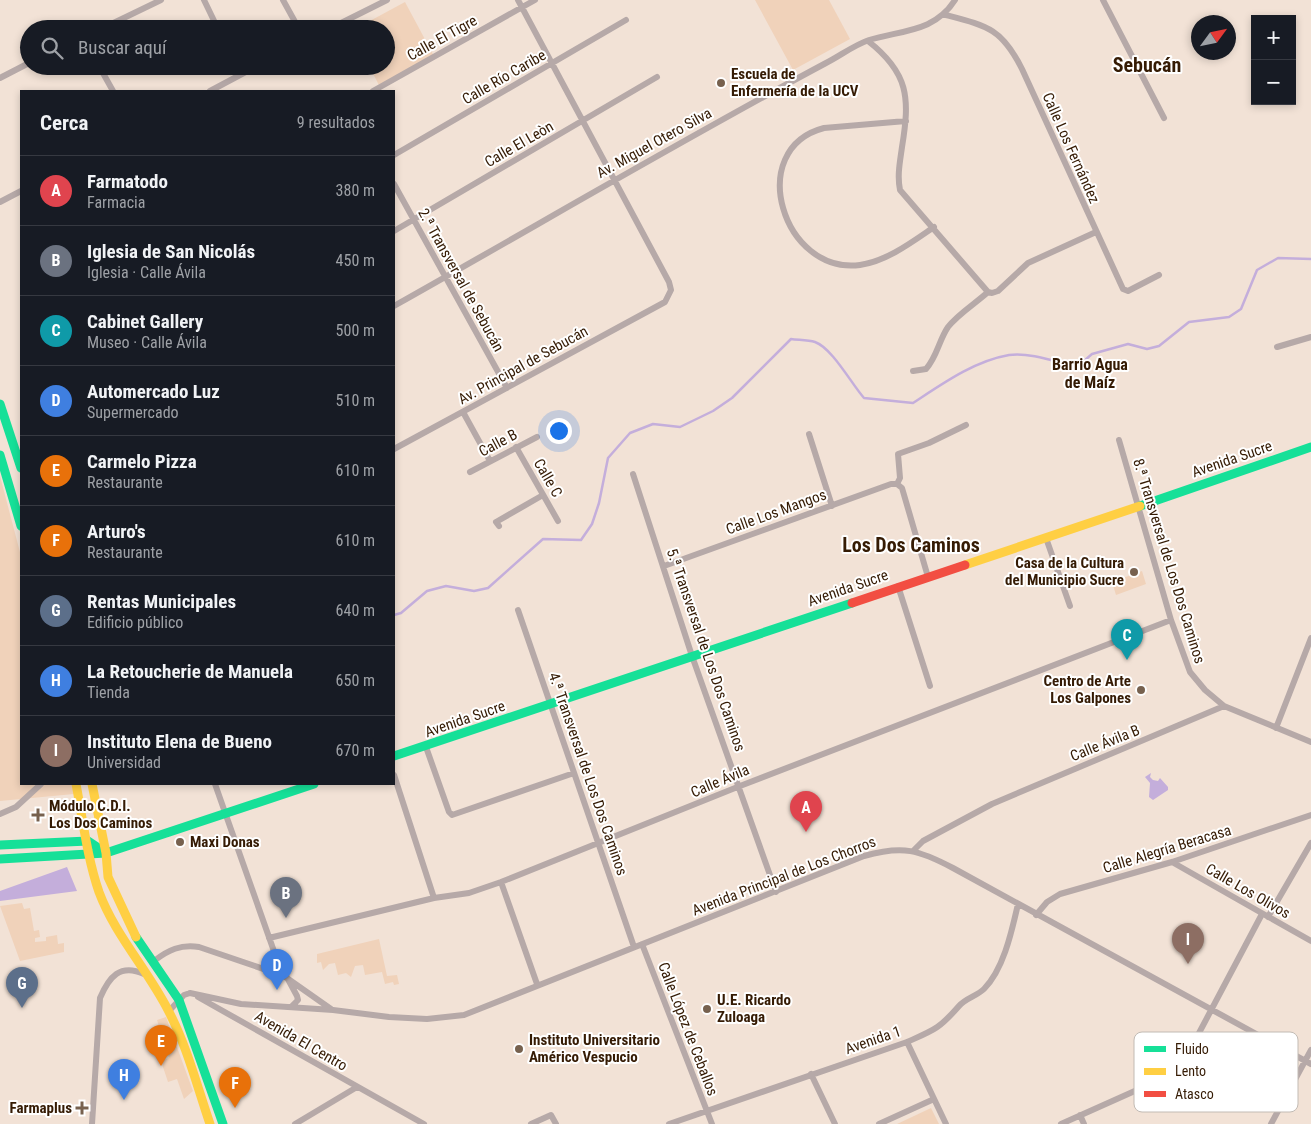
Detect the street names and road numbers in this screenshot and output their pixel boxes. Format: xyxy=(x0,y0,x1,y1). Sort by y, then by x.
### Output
street label: Calle El Tigre xyxy=(404,11,480,65)
street label: Calle Río Caribe xyxy=(459,46,549,108)
street label: Calle Los Fernández xyxy=(1038,90,1104,206)
street label: Av. Miguel Otero Silva xyxy=(593,104,715,182)
street label: Calle El Leòn xyxy=(481,117,557,171)
street label: 2.ª Transversal de Sebucán xyxy=(414,205,508,355)
street label: Av. Principal de Sebucán xyxy=(455,322,591,408)
street label: Calle B xyxy=(476,425,520,461)
street label: Avenida Sucre xyxy=(1189,437,1275,481)
street label: Calle C xyxy=(530,456,566,500)
street label: 8.ª Transversal de Los Dos Caminos xyxy=(1129,456,1209,666)
street label: Calle Los Mangos xyxy=(723,485,829,539)
street label: 5.ª Transversal de Los Dos Caminos xyxy=(663,546,749,754)
street label: Avenida Sucre xyxy=(805,566,891,610)
street label: 4.ª Transversal de Los Dos Caminos xyxy=(545,670,631,878)
street label: Avenida Sucre xyxy=(422,697,508,741)
street label: Calle Ávila B xyxy=(1068,721,1142,765)
street label: Calle Ávila xyxy=(688,761,752,801)
street label: Calle Alegría Beracasa xyxy=(1101,821,1233,877)
street label: Avenida Principal de Los Chorros xyxy=(690,833,879,919)
street label: Calle Los Olivos xyxy=(1203,860,1294,923)
street label: Calle López de Ceballos xyxy=(654,960,722,1098)
street label: Avenida El Centro xyxy=(251,1007,351,1075)
street label: Avenida 1 xyxy=(843,1022,903,1058)

